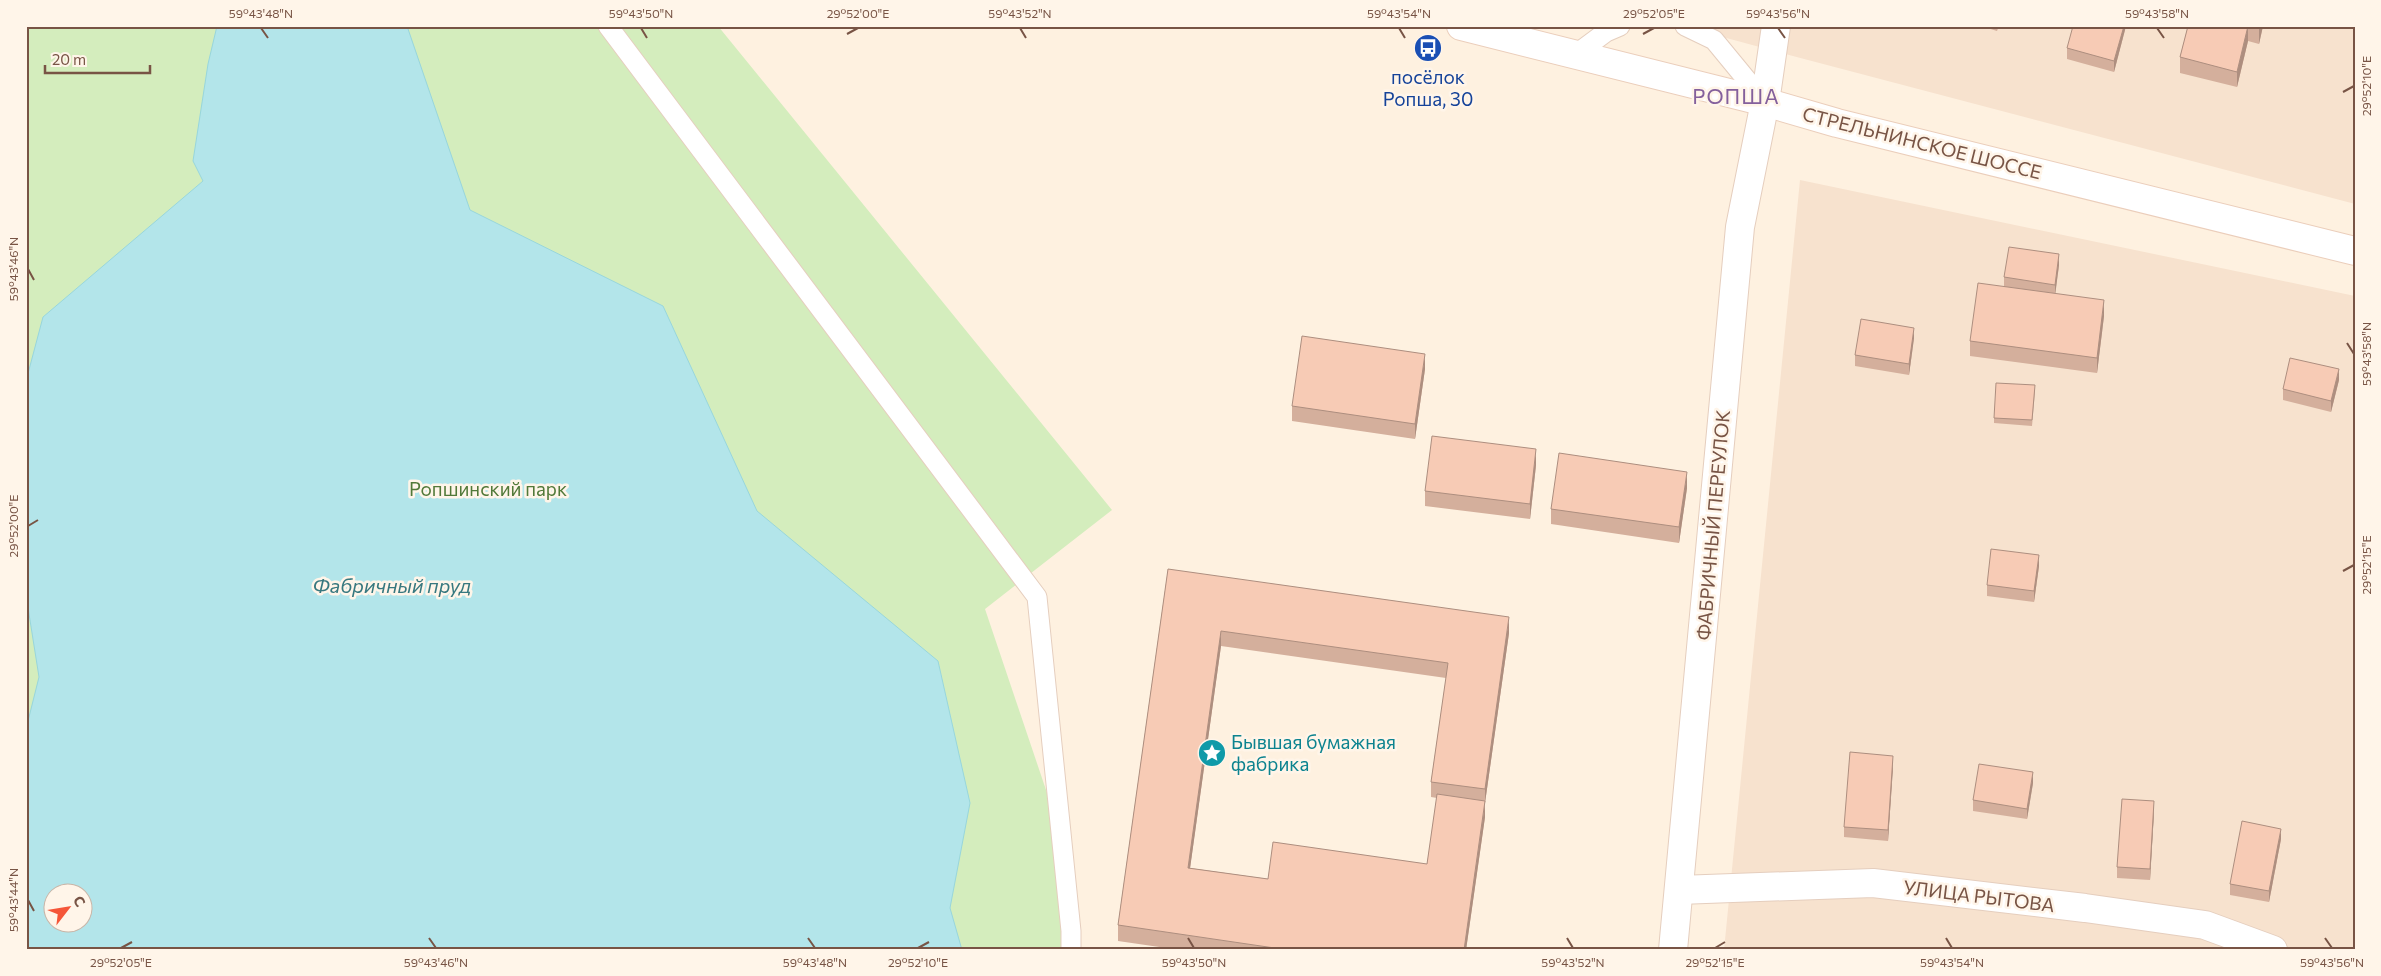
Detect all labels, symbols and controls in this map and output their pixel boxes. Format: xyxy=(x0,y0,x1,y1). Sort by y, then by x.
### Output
text: 59°43'48"N xyxy=(229,6,293,20)
text: 59°43'50"N xyxy=(609,6,673,20)
text: 29°52'00"E xyxy=(827,6,889,20)
text: 59°43'52"N xyxy=(988,6,1052,20)
text: 59°43'54"N xyxy=(1367,6,1431,20)
text: 29°52'05"E xyxy=(1623,6,1685,20)
text: 59°43'56"N xyxy=(1746,6,1810,20)
text: 59°43'58"N xyxy=(2125,6,2189,20)
bus stop icon: посёлок Ропша, 30 xyxy=(1413,33,1443,63)
scale bar xyxy=(45,42,150,74)
text: 20 m xyxy=(52,50,86,68)
text: 29°52'10"E xyxy=(2359,56,2373,116)
place label: посёлок Ропша, 30 xyxy=(1383,65,1473,110)
district label: РОПША xyxy=(1692,83,1780,108)
street label: СТРЕЛЬНИНСКОЕ ШОССЕ xyxy=(1800,102,2044,183)
text: 59°43'46"N xyxy=(6,237,20,301)
text: 59°43'58"N xyxy=(2359,322,2373,386)
street label: ФАБРИЧНЫЙ ПЕРЕУЛОК xyxy=(1691,409,1734,641)
park label: Ропшинский парк xyxy=(409,477,567,500)
text: 29°52'00"E xyxy=(6,495,20,557)
text: 29°52'15"E xyxy=(2359,535,2373,595)
water label: Фабричный пруд xyxy=(313,573,471,597)
place label: Бывшая бумажная фабрика xyxy=(1231,730,1396,775)
place icon: Бывшая бумажная фабрика xyxy=(1197,738,1227,768)
text: 59°43'44"N xyxy=(6,868,20,932)
street label: УЛИЦА РЫТОВА xyxy=(1902,875,2056,916)
north arrow xyxy=(42,884,92,934)
text: С xyxy=(70,893,89,910)
text: 29°52'05"E xyxy=(90,955,152,969)
text: 59°43'46"N xyxy=(404,955,468,969)
text: 59°43'48"N xyxy=(783,955,847,969)
text: 29°52'10"E xyxy=(888,955,948,969)
text: 59°43'50"N xyxy=(1162,955,1226,969)
text: 59°43'52"N xyxy=(1541,955,1605,969)
text: 29°52'15"E xyxy=(1685,955,1745,969)
text: 59°43'54"N xyxy=(1920,955,1984,969)
text: 59°43'56"N xyxy=(2300,955,2364,969)

